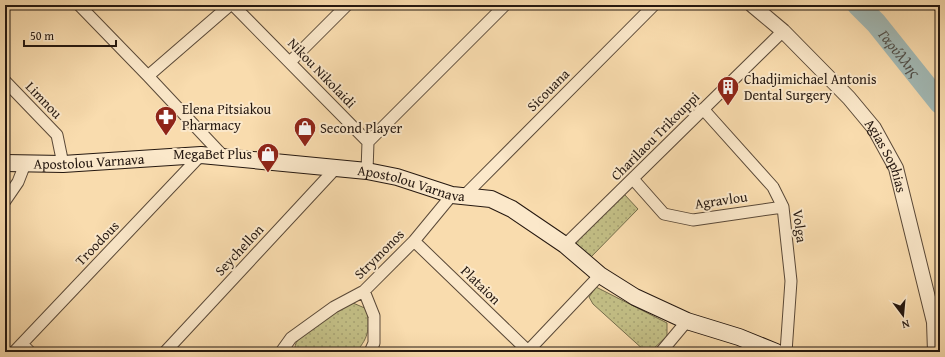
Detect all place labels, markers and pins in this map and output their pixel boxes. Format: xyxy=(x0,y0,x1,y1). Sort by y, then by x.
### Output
place label: Chadjimichael Antonis Dental Surgery xyxy=(744,69,876,105)
building icon: Chadjimichael Antonis Dental Surgery xyxy=(715,74,741,107)
place label: Elena Pitsiakou Pharmacy xyxy=(182,99,272,135)
pharmacy icon: Elena Pitsiakou Pharmacy xyxy=(153,104,179,137)
shop icon: Second Player xyxy=(292,115,318,148)
place label: Second Player xyxy=(320,118,403,138)
shop icon: MegaBet Plus xyxy=(255,141,281,174)
place label: MegaBet Plus xyxy=(173,144,252,164)

